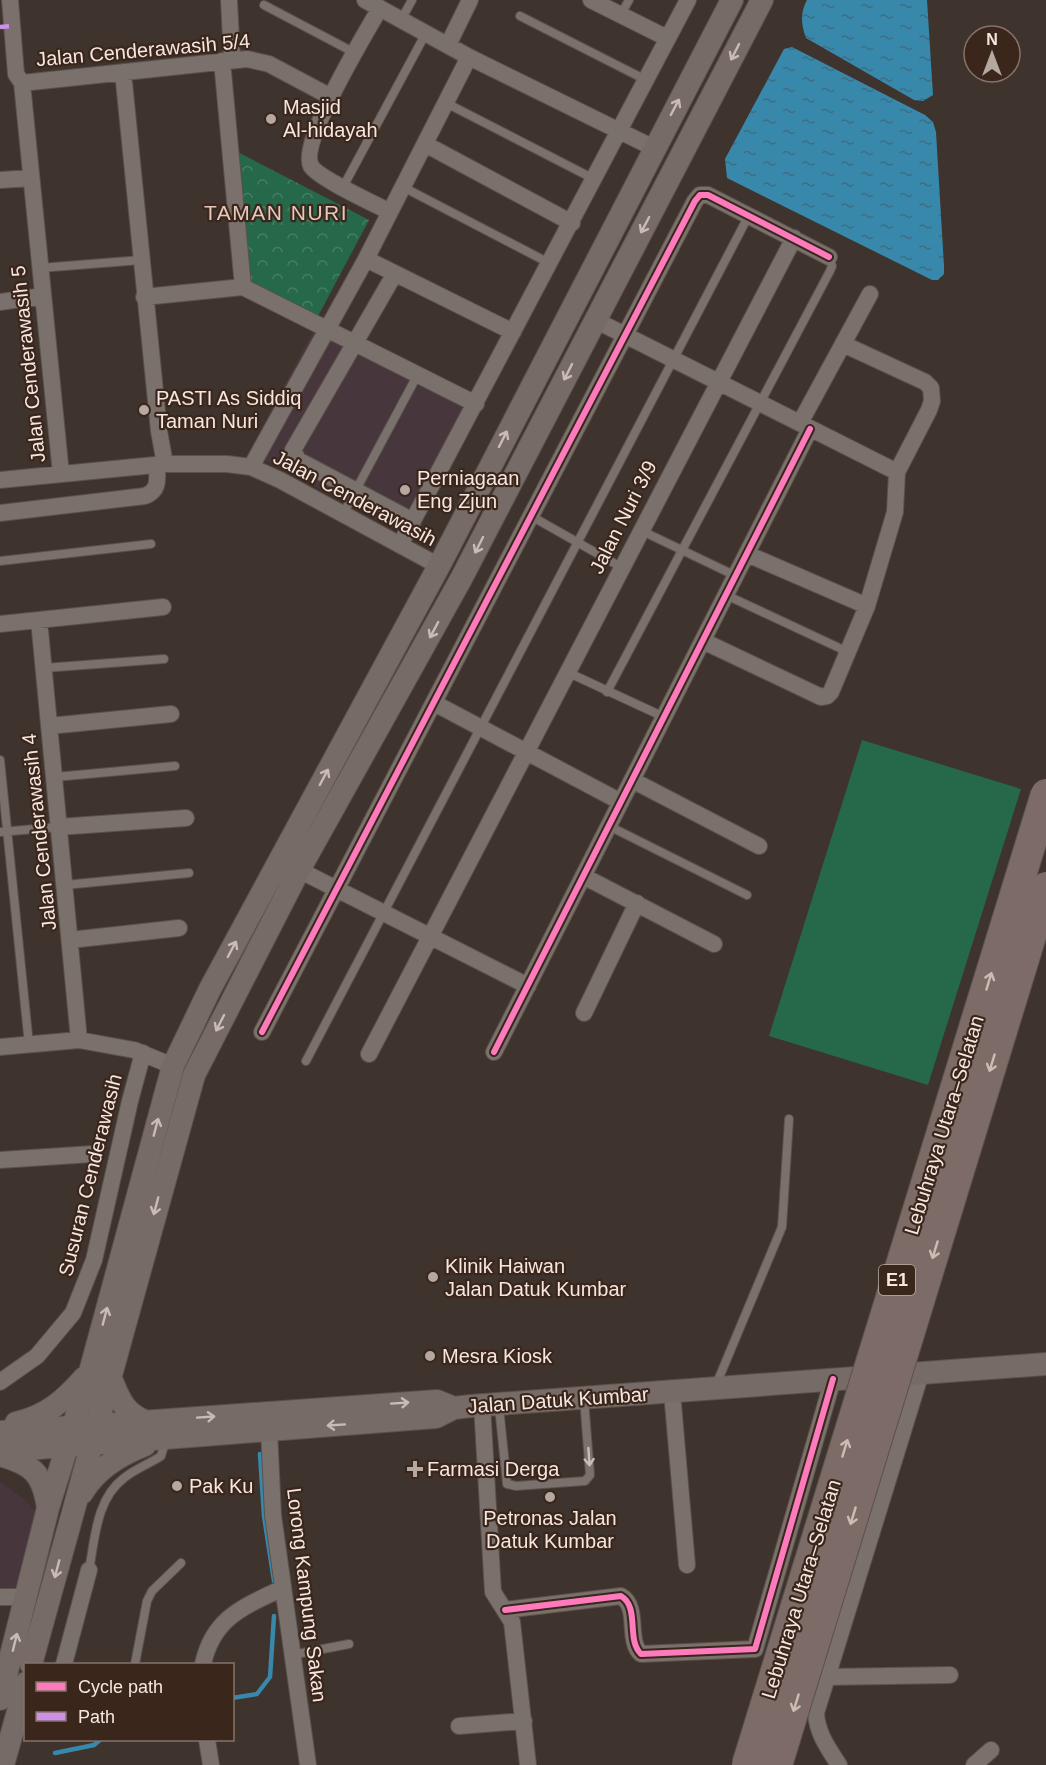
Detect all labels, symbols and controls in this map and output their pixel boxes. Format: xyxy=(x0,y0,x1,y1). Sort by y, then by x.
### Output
north arrow xyxy=(962,24,1022,84)
street label: Jalan Cenderawasih 5/4 xyxy=(35,30,251,70)
text: N xyxy=(986,31,998,48)
one-way arrow xyxy=(729,43,741,60)
place label: Masjid Al-hidayah xyxy=(283,96,378,141)
one-way arrow xyxy=(669,99,681,116)
marker: Masjid Al-hidayah xyxy=(264,112,278,126)
district label: TAMAN NURI xyxy=(204,201,348,224)
one-way arrow xyxy=(639,216,651,233)
street label: Jalan Cenderawasih 5 xyxy=(7,264,49,464)
one-way arrow xyxy=(562,363,574,380)
place label: PASTI As Siddiq Taman Nuri xyxy=(156,387,301,432)
marker: PASTI As Siddiq Taman Nuri xyxy=(137,403,151,417)
one-way arrow xyxy=(498,431,510,449)
street label: Jalan Cenderawasih xyxy=(270,446,440,550)
street label: Jalan Nuri 3/9 xyxy=(585,457,661,577)
place label: Perniagaan Eng Zjun xyxy=(417,467,519,512)
marker: Perniagaan Eng Zjun xyxy=(398,483,412,497)
one-way arrow xyxy=(472,536,484,554)
one-way arrow xyxy=(428,621,439,639)
street label: Jalan Cenderawasih 4 xyxy=(18,732,60,932)
one-way arrow xyxy=(318,769,330,786)
one-way arrow xyxy=(227,940,238,958)
one-way arrow xyxy=(984,972,995,991)
one-way arrow xyxy=(214,1013,225,1031)
street label: Lebuhraya Utara–Selatan xyxy=(900,1013,988,1237)
one-way arrow xyxy=(986,1053,997,1072)
street label: Susuran Cenderawasih xyxy=(54,1071,126,1279)
one-way arrow xyxy=(151,1118,162,1137)
one-way arrow xyxy=(150,1196,161,1215)
one-way arrow xyxy=(929,1240,940,1259)
place label: Klinik Haiwan Jalan Datuk Kumbar xyxy=(445,1255,627,1300)
road number: E1 xyxy=(879,1265,915,1295)
marker: Klinik Haiwan Jalan Datuk Kumbar xyxy=(426,1270,440,1284)
one-way arrow xyxy=(100,1307,111,1326)
place label: Mesra Kiosk xyxy=(442,1345,553,1367)
marker: Mesra Kiosk xyxy=(423,1349,437,1363)
street label: Jalan Datuk Kumbar xyxy=(467,1383,649,1417)
one-way arrow xyxy=(390,1398,410,1409)
one-way arrow xyxy=(195,1412,215,1423)
one-way arrow xyxy=(327,1420,346,1431)
one-way arrow xyxy=(840,1439,851,1458)
one-way arrow xyxy=(584,1447,595,1467)
place label: Farmasi Derga xyxy=(427,1458,560,1480)
marker: Farmasi Derga xyxy=(408,1462,422,1476)
place label: Pak Ku xyxy=(189,1475,253,1497)
street label: Lebuhraya Utara–Selatan xyxy=(757,1477,845,1701)
marker: Pak Ku xyxy=(170,1479,184,1493)
street label: Lorong Kampung Sakan xyxy=(283,1487,331,1703)
marker: Petronas Jalan Datuk Kumbar xyxy=(543,1490,557,1504)
place label: Petronas Jalan Datuk Kumbar xyxy=(483,1507,617,1552)
one-way arrow xyxy=(847,1507,858,1526)
one-way arrow xyxy=(51,1559,62,1578)
one-way arrow xyxy=(10,1633,22,1652)
legend xyxy=(24,1663,234,1741)
text: Cycle path xyxy=(78,1677,163,1697)
one-way arrow xyxy=(790,1693,801,1712)
text: Path xyxy=(78,1707,115,1727)

